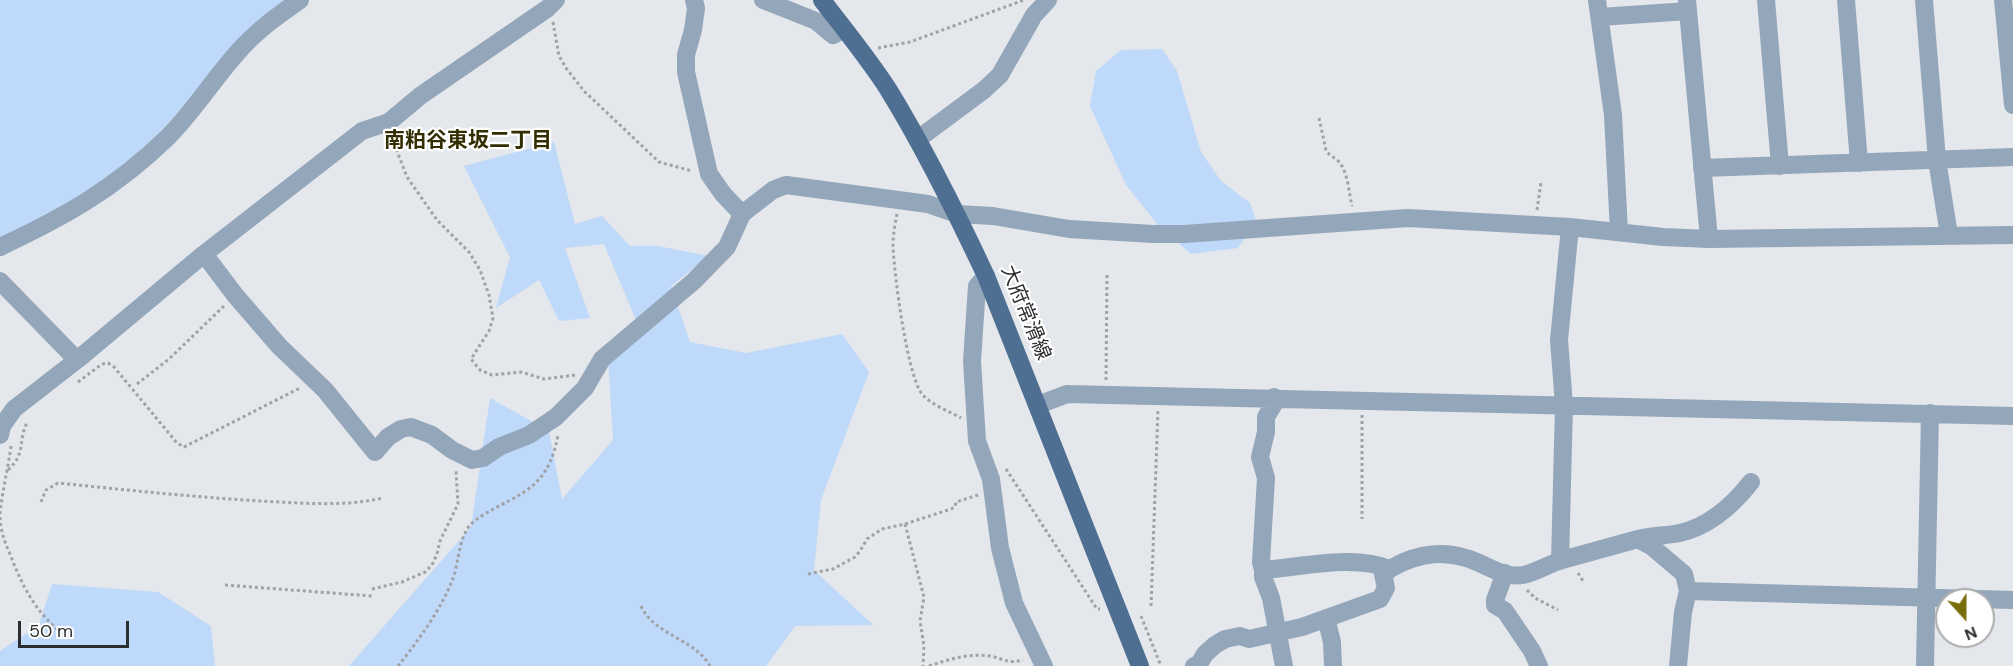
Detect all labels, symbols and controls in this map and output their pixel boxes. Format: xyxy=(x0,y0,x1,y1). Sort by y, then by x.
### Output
district label: 南粕谷東坂二丁目 xyxy=(384,128,552,154)
street label: 大府常滑線 xyxy=(995,262,1055,364)
north arrow xyxy=(1935,588,1995,648)
scale bar xyxy=(21,609,132,647)
text: 50 m xyxy=(29,619,73,643)
text: N xyxy=(1962,622,1980,645)

